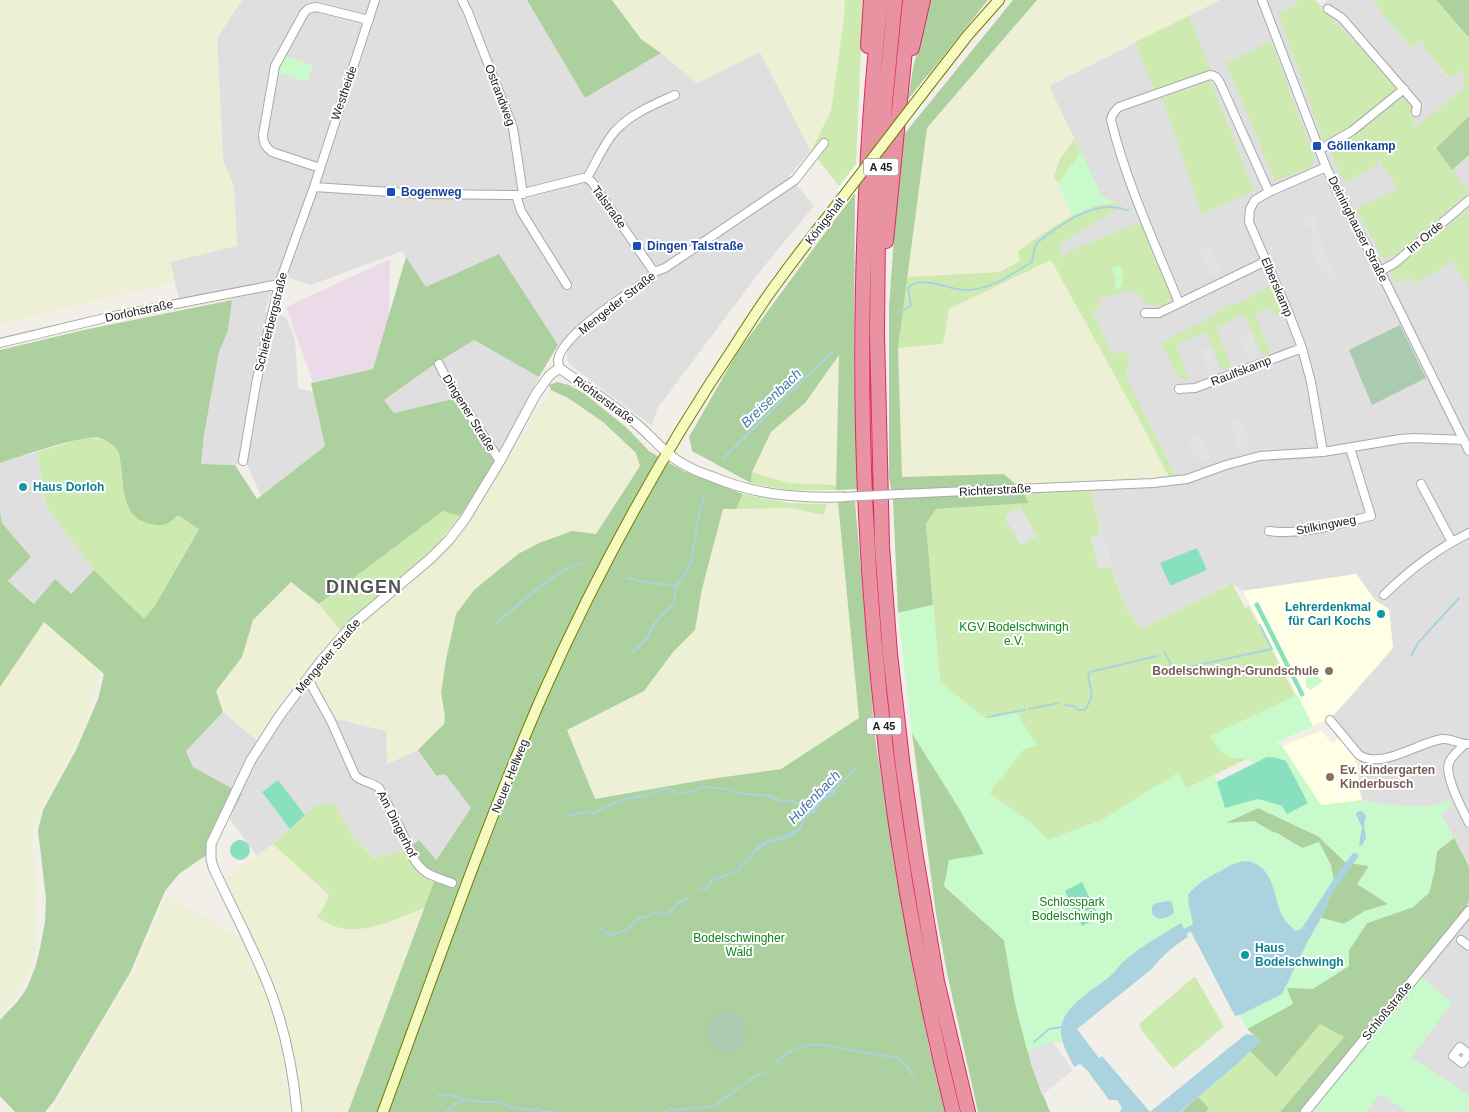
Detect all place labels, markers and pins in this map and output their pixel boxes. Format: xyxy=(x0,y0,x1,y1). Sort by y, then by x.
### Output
place label: Göllenkamp xyxy=(1327,139,1396,153)
marker: Göllenkamp xyxy=(1311,140,1323,152)
place label: Bogenweg xyxy=(401,185,462,199)
marker: Bogenweg xyxy=(385,186,397,198)
place label: Dingen Talstraße xyxy=(647,239,744,253)
marker: Dingen Talstraße xyxy=(631,240,643,252)
place label: Haus Dorloh xyxy=(33,480,104,494)
marker: Haus Dorloh xyxy=(17,481,29,493)
place label: Lehrerdenkmal für Carl Kochs xyxy=(1285,600,1371,628)
marker: Lehrerdenkmal für Carl Kochs xyxy=(1375,608,1387,620)
place label: Bodelschwingh-Grundschule xyxy=(1152,664,1319,678)
marker: Bodelschwingh-Grundschule xyxy=(1323,665,1335,677)
place label: Ev. Kindergarten Kinderbusch xyxy=(1340,763,1435,791)
marker: Ev. Kindergarten Kinderbusch xyxy=(1324,771,1336,783)
place label: Haus Bodelschwingh xyxy=(1255,941,1344,969)
marker: Haus Bodelschwingh xyxy=(1239,949,1251,961)

